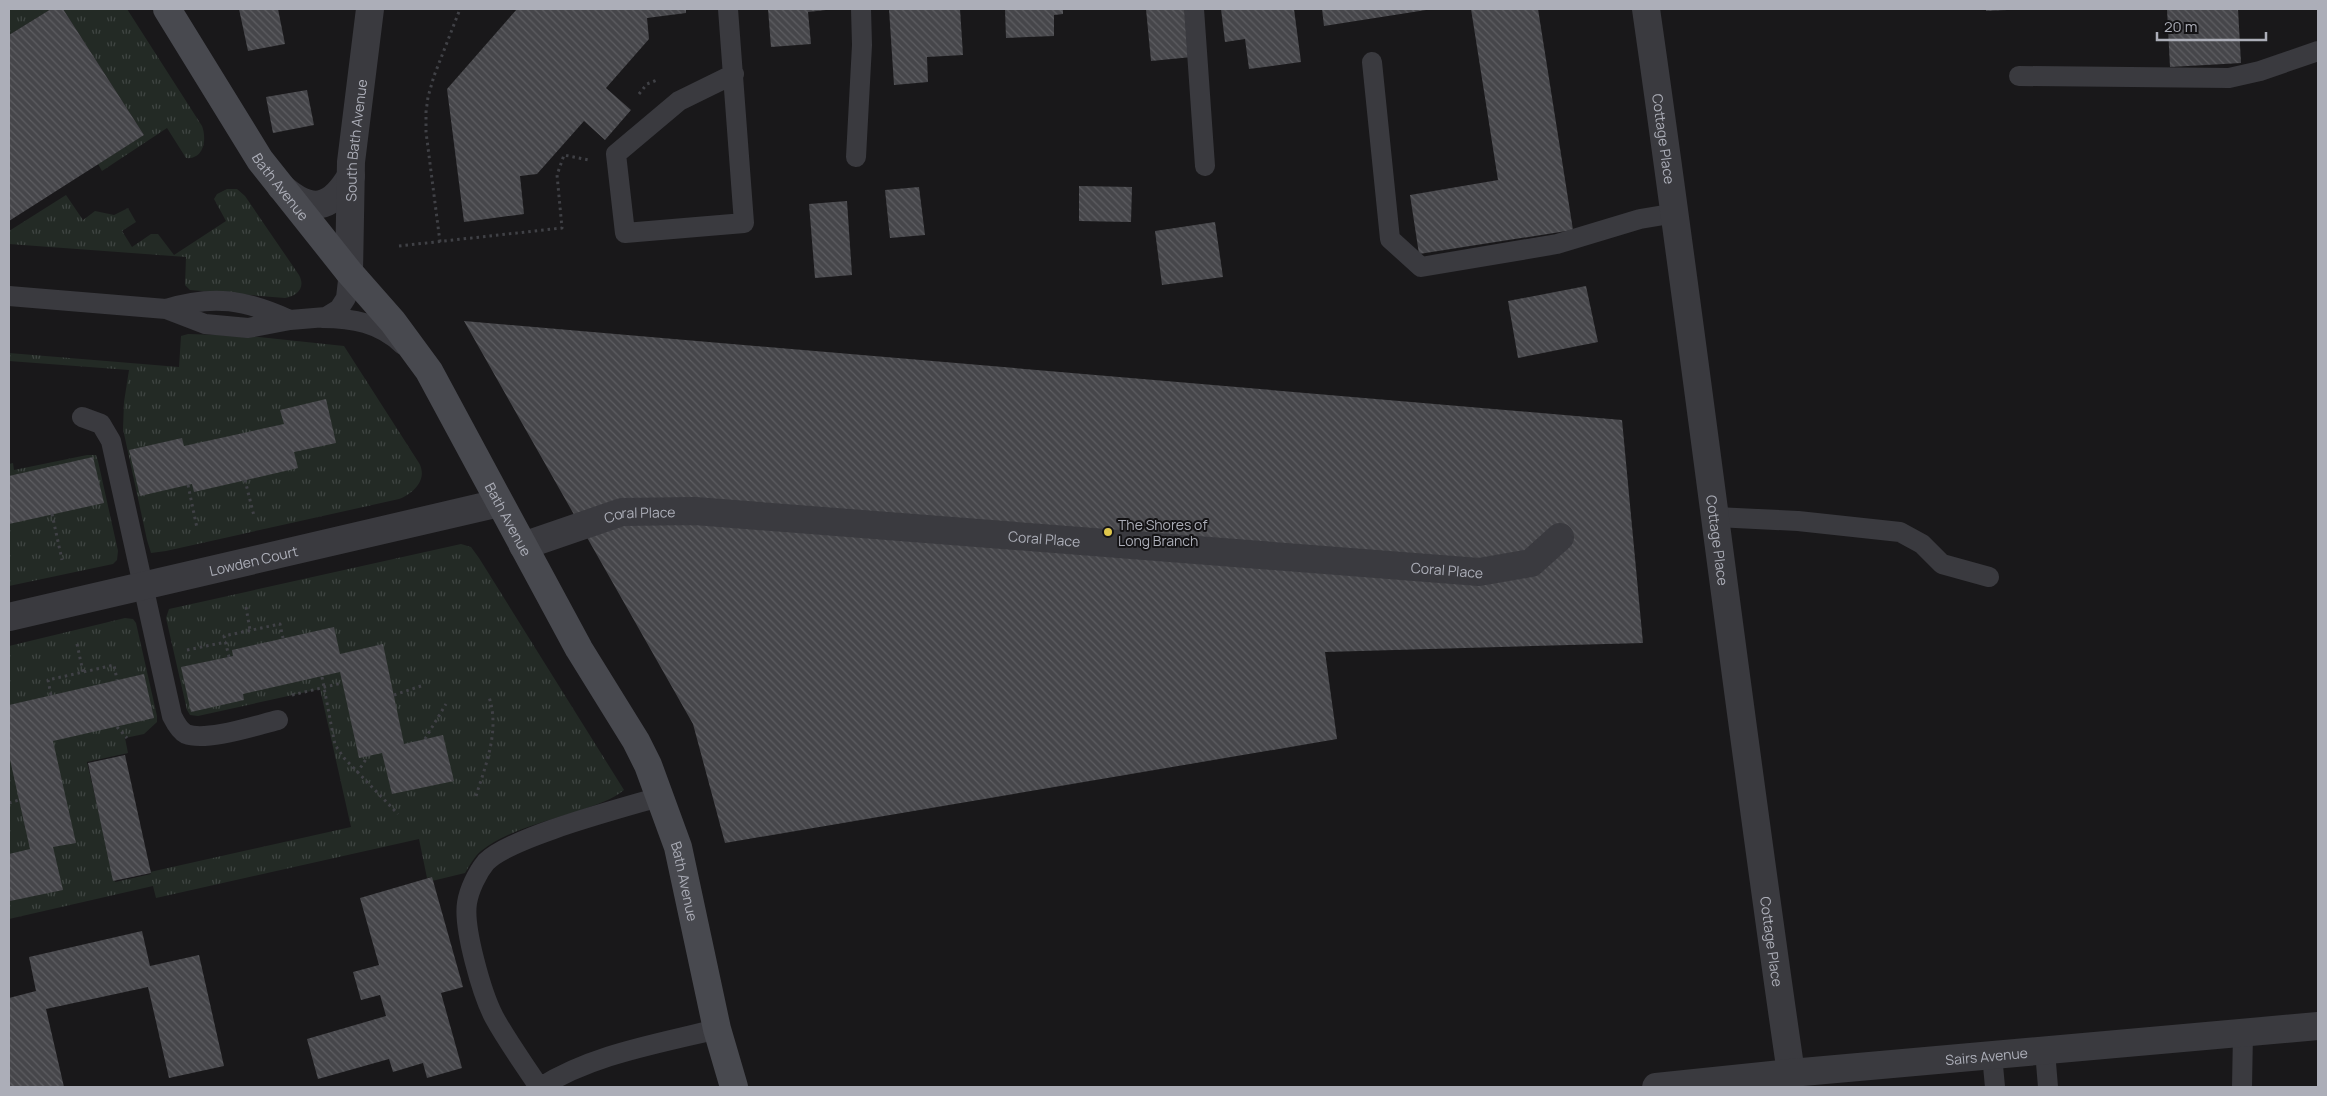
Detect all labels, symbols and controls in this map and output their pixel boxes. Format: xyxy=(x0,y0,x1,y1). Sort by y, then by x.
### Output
scale bar xyxy=(2157,10,2266,42)
text: 20 m xyxy=(2164,16,2197,37)
street label: South Bath Avenue xyxy=(341,78,371,202)
street label: Cottage Place xyxy=(1649,92,1680,185)
street label: Bath Avenue xyxy=(248,149,314,224)
street label: Bath Avenue xyxy=(481,479,536,559)
street label: Cottage Place xyxy=(1703,494,1733,587)
street label: Coral Place xyxy=(601,502,676,527)
place label: The Shores of Long Branch xyxy=(1118,515,1207,550)
street label: Coral Place xyxy=(1008,526,1081,550)
marker: The Shores of Long Branch xyxy=(1102,526,1114,538)
street label: Lowden Court xyxy=(207,541,300,580)
street label: Coral Place xyxy=(1410,557,1484,582)
street label: Bath Avenue xyxy=(667,838,703,923)
street label: Cottage Place xyxy=(1756,895,1788,988)
street label: Sairs Avenue xyxy=(1944,1042,2029,1069)

